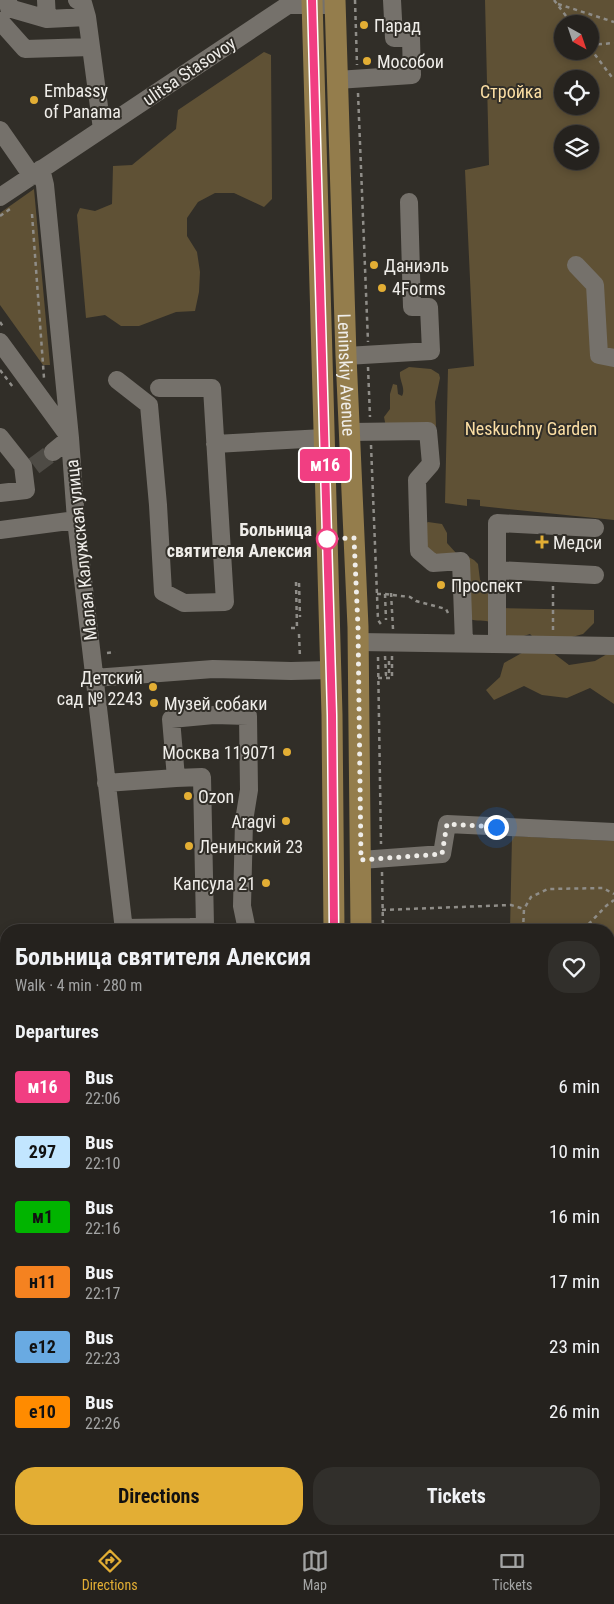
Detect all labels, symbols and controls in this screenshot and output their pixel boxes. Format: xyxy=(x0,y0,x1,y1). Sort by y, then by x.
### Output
place label: Парад xyxy=(374,15,421,36)
north arrow xyxy=(554,15,599,60)
map controls xyxy=(554,15,599,170)
marker: Парад xyxy=(358,19,370,31)
street label: ulitsa Stasovoy xyxy=(139,32,240,110)
place label: Мособои xyxy=(377,51,444,72)
marker: Мособои xyxy=(361,55,373,67)
button: locate xyxy=(554,70,599,115)
place label: Embassy of Panama xyxy=(44,80,121,122)
park label: Стройка xyxy=(480,81,542,102)
marker: Embassy of Panama xyxy=(28,94,40,106)
button: layers xyxy=(554,125,599,170)
place label: Даниэль xyxy=(384,255,449,276)
marker: Даниэль xyxy=(368,259,380,271)
place label: 4Forms xyxy=(392,278,446,299)
marker: 4Forms xyxy=(376,282,388,294)
street label: Leninskiy Avenue xyxy=(334,313,360,436)
park label: Neskuchny Garden xyxy=(465,418,597,439)
line badge: м16 xyxy=(296,449,354,481)
text: м16 xyxy=(310,454,340,475)
street label: Малая Калужская улица xyxy=(61,458,101,642)
place label: Больница святителя Алексия xyxy=(167,519,312,561)
marker: Больница святителя Алексия xyxy=(316,528,338,550)
place label: Медси xyxy=(553,532,602,553)
marker: Медси xyxy=(535,535,549,549)
place label: Проспект xyxy=(451,575,523,596)
marker: Проспект xyxy=(435,579,447,591)
place label: Детский сад № 2243 xyxy=(57,667,143,709)
marker: Детский сад № 2243 xyxy=(147,681,159,693)
place label: Музей собаки xyxy=(164,693,267,714)
marker: Музей собаки xyxy=(148,697,160,709)
place label: Москва 119071 xyxy=(162,742,277,763)
marker: Москва 119071 xyxy=(281,746,293,758)
place label: Ozon xyxy=(198,786,234,807)
marker: Ozon xyxy=(182,790,194,802)
place label: Aragvi xyxy=(231,811,276,832)
marker: Aragvi xyxy=(280,815,292,827)
your location xyxy=(484,815,509,840)
place label: Ленинский 23 xyxy=(199,836,303,857)
marker: Ленинский 23 xyxy=(183,840,195,852)
place label: Капсула 21 xyxy=(173,873,256,894)
marker: Капсула 21 xyxy=(260,877,272,889)
button: heart xyxy=(548,941,600,993)
text: Больница святителя Алексия xyxy=(15,943,311,971)
text: Walk · 4 min · 280 m xyxy=(15,976,142,995)
text: Departures xyxy=(15,1020,99,1043)
text: Bus xyxy=(85,1066,114,1089)
text: 6 min xyxy=(558,1075,600,1098)
text: м16 xyxy=(27,1076,58,1097)
text: 22:06 xyxy=(85,1089,120,1108)
text: Bus xyxy=(85,1131,114,1154)
text: 10 min xyxy=(549,1140,600,1163)
text: 297 xyxy=(29,1141,56,1162)
text: 22:10 xyxy=(85,1154,120,1173)
text: Bus xyxy=(85,1196,114,1219)
text: 16 min xyxy=(549,1205,600,1228)
text: м1 xyxy=(32,1206,53,1227)
text: 22:16 xyxy=(85,1219,120,1238)
text: Bus xyxy=(85,1261,114,1284)
text: 17 min xyxy=(549,1270,600,1293)
text: н11 xyxy=(29,1271,56,1292)
text: 22:17 xyxy=(85,1284,120,1303)
text: Bus xyxy=(85,1326,114,1349)
text: 23 min xyxy=(549,1335,600,1358)
text: е12 xyxy=(29,1336,56,1357)
text: 22:23 xyxy=(85,1349,120,1368)
text: Bus xyxy=(85,1391,114,1414)
text: 26 min xyxy=(549,1400,600,1423)
text: е10 xyxy=(29,1401,56,1422)
text: 22:26 xyxy=(85,1414,120,1433)
button: Directions xyxy=(15,1467,303,1525)
button: Tickets xyxy=(313,1467,600,1525)
tab: Directions xyxy=(82,1547,138,1593)
tab: Map xyxy=(301,1547,329,1593)
tab: Tickets xyxy=(492,1547,532,1593)

